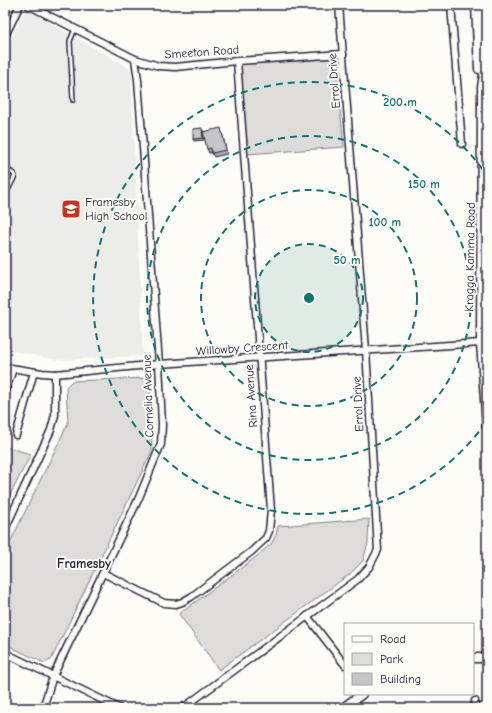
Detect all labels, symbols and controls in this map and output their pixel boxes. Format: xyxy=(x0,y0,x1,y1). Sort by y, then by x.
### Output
street label: Smeeton Road xyxy=(164,42,240,62)
street label: Errol Drive xyxy=(325,53,343,109)
text: 200 m xyxy=(383,95,417,109)
text: 150 m xyxy=(408,177,440,191)
place label: Framesby High School xyxy=(85,195,147,223)
school or university icon: Framesby High School xyxy=(60,198,82,220)
street label: Kragga Kamma Road xyxy=(462,202,478,312)
text: 100 m xyxy=(369,215,401,229)
text: 50 m xyxy=(333,253,361,267)
centre of rings xyxy=(302,291,316,305)
street label: Willowby Crescent xyxy=(195,338,289,358)
street label: Cornelia Avenue xyxy=(140,354,156,438)
street label: Rina Avenue xyxy=(242,364,260,428)
street label: Errol Drive xyxy=(350,376,366,432)
district label: Framesby xyxy=(57,556,111,571)
legend xyxy=(344,623,474,695)
text: Road xyxy=(380,632,406,646)
text: Park xyxy=(380,652,403,666)
text: Building xyxy=(380,672,421,686)

